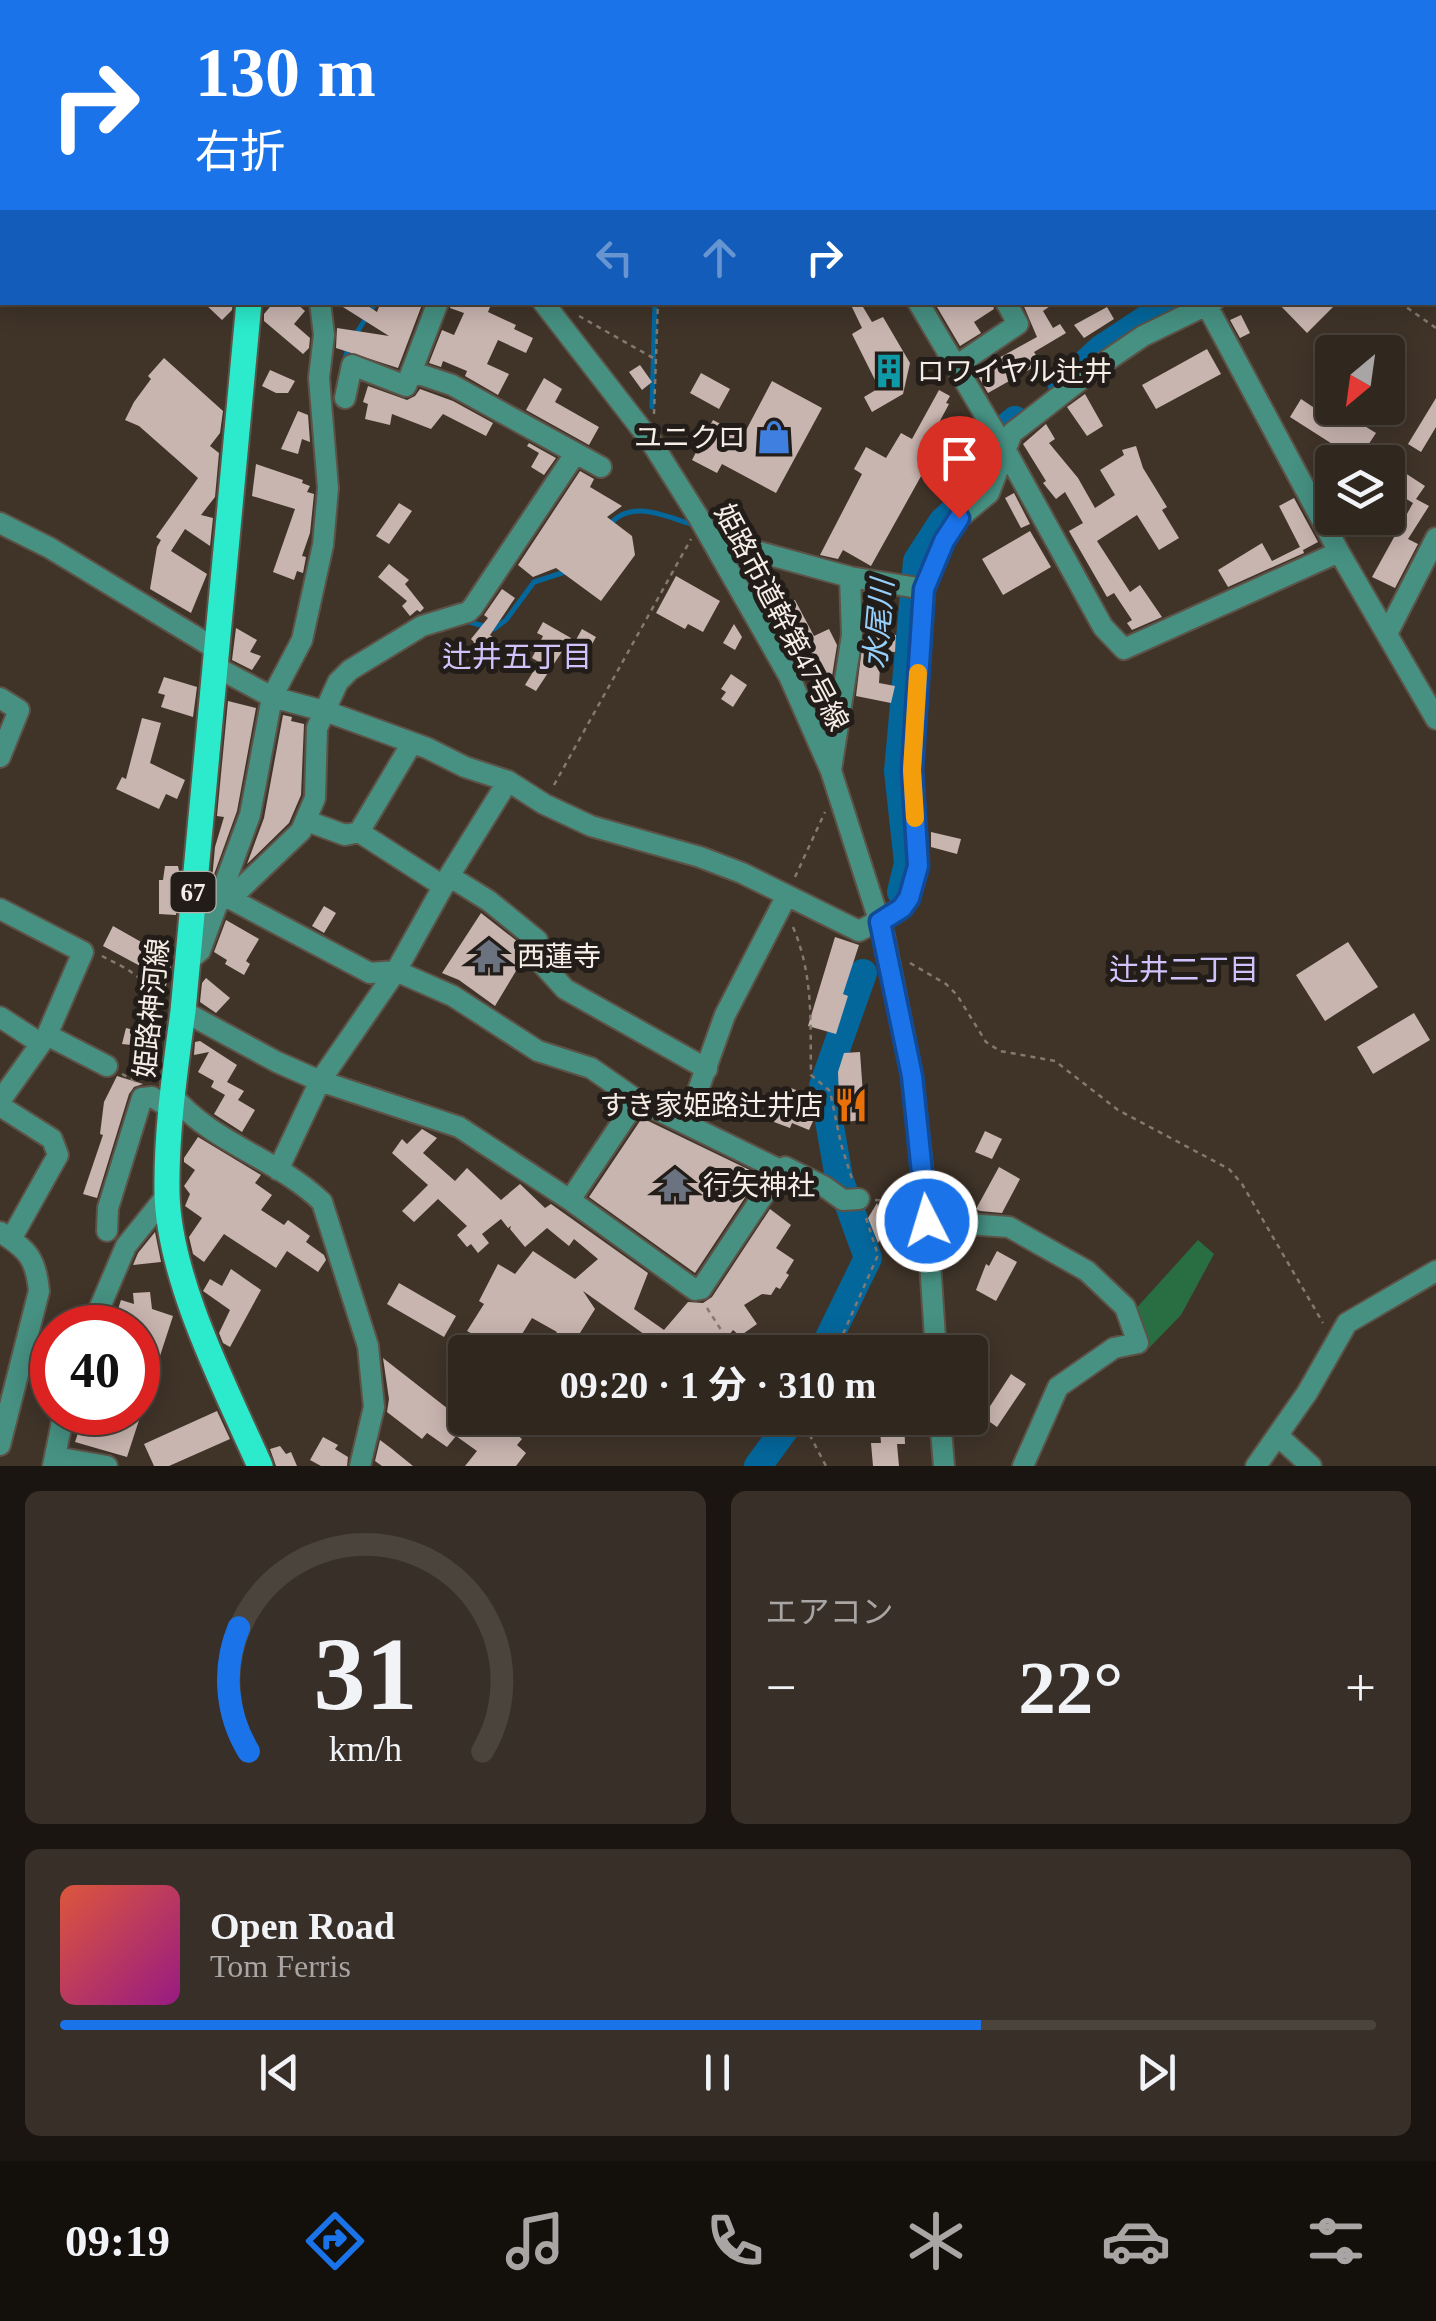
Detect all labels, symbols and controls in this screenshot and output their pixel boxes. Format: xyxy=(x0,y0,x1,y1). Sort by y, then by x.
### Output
text: 130 m xyxy=(195,34,376,111)
icon: right xyxy=(30,40,160,170)
text: 右折 xyxy=(195,127,285,177)
icon: left xyxy=(587,230,642,285)
icon: ahead xyxy=(692,230,747,285)
icon: right xyxy=(797,230,852,285)
north arrow xyxy=(1315,335,1405,425)
map controls xyxy=(1315,335,1405,535)
building icon: ロワイヤル辻井 xyxy=(870,352,908,390)
place label: ロワイヤル辻井 xyxy=(917,356,1112,387)
pin xyxy=(917,416,1002,519)
shop icon: ユニクロ xyxy=(755,418,793,456)
place label: ユニクロ xyxy=(634,422,746,453)
icon: arrive xyxy=(932,431,987,486)
button: layers xyxy=(1315,445,1405,535)
street label: 姫路市道幹第47号線 xyxy=(709,499,854,736)
water label: 水尾川 xyxy=(858,575,899,670)
district label: 辻井五丁目 xyxy=(442,640,592,673)
road number: 67 xyxy=(170,872,216,912)
street label: 姫路神河線 xyxy=(129,937,174,1079)
temple icon: 西蓮寺 xyxy=(470,937,508,975)
place label: 西蓮寺 xyxy=(517,941,601,972)
district label: 辻井二丁目 xyxy=(1109,953,1259,986)
restaurant icon: すき家姫路辻井店 xyxy=(832,1086,870,1124)
place label: すき家姫路辻井店 xyxy=(599,1090,823,1121)
temple icon: 行矢神社 xyxy=(656,1166,694,1204)
position arrow xyxy=(875,1169,979,1273)
place label: 行矢神社 xyxy=(703,1170,815,1201)
speed limit sign: 40 xyxy=(30,1305,160,1435)
text: 09:20 · 1 分 · 310 m xyxy=(560,1364,876,1406)
text: エアコン xyxy=(766,1594,894,1630)
text: 31 xyxy=(313,1616,417,1731)
text: 22° xyxy=(1018,1646,1123,1729)
text: − xyxy=(766,1657,797,1718)
text: + xyxy=(1345,1657,1376,1718)
text: km/h xyxy=(329,1729,402,1769)
text: Open Road xyxy=(210,1905,395,1947)
text: Tom Ferris xyxy=(210,1948,351,1984)
icon: previous xyxy=(252,2045,307,2100)
icon: pause xyxy=(690,2045,745,2100)
icon: next xyxy=(1129,2045,1184,2100)
icon: directions xyxy=(300,2206,370,2276)
icon: music xyxy=(500,2206,570,2276)
icon: phone xyxy=(700,2206,770,2276)
icon: climate xyxy=(901,2206,971,2276)
icon: car xyxy=(1101,2206,1171,2276)
icon: filters xyxy=(1301,2206,1371,2276)
text: 09:19 xyxy=(65,2216,170,2266)

